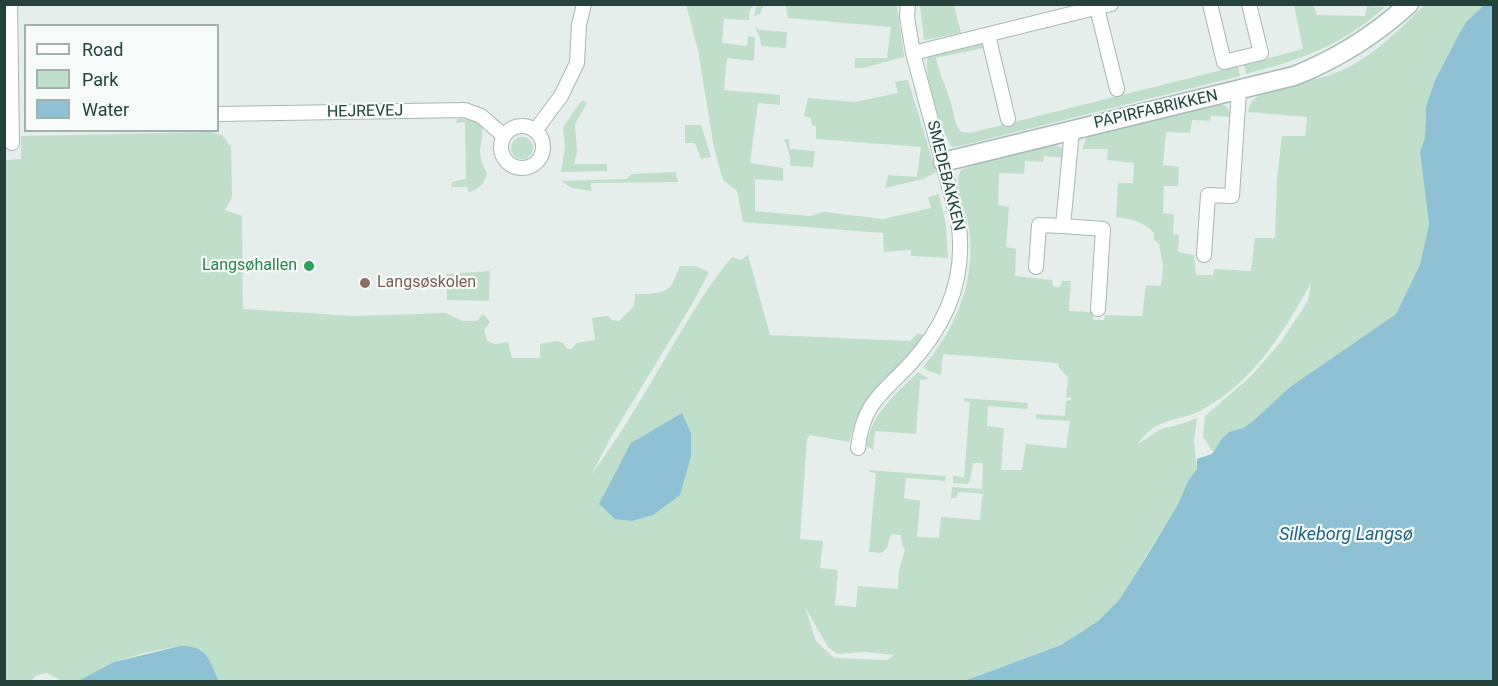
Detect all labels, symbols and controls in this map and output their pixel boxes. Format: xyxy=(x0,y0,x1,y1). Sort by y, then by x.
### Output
legend xyxy=(24,24,219,132)
text: Road xyxy=(82,39,123,60)
text: Park xyxy=(82,69,118,90)
street label: PAPIRFABRIKKEN xyxy=(1092,86,1220,134)
text: Water xyxy=(82,99,129,120)
street label: HEJREVEJ xyxy=(327,102,403,122)
street label: SMEDEBAKKEN xyxy=(922,119,968,233)
place label: Langsøhallen xyxy=(202,256,297,276)
marker: Langsøhallen xyxy=(302,259,316,273)
place label: Langsøskolen xyxy=(377,273,476,293)
marker: Langsøskolen xyxy=(358,276,372,290)
water label: Silkeborg Langsø xyxy=(1279,524,1413,546)

